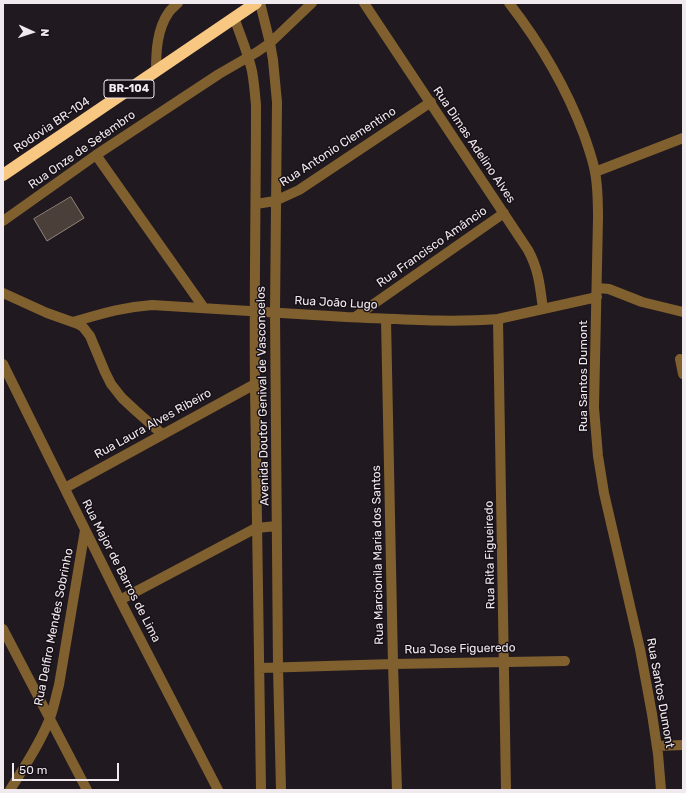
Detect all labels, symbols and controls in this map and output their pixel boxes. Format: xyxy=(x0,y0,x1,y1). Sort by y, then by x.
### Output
north arrow xyxy=(12,12,52,52)
text: N xyxy=(38,28,51,37)
road number: BR-104 xyxy=(104,80,154,98)
street label: Rua Dimas Adelino Alves xyxy=(430,84,518,206)
street label: Rodovia BR-104 xyxy=(11,94,93,156)
street label: Rua Antonio Clementino xyxy=(277,104,399,190)
street label: Rua Onze de Setembro xyxy=(26,108,138,192)
street label: Rua Francisco Amâncio xyxy=(374,204,490,290)
street label: Avenida Doutor Genival de Vasconcelos xyxy=(254,286,272,506)
street label: Rua João Lugo xyxy=(294,294,378,312)
street label: Rua Santos Dumont xyxy=(577,320,591,432)
street label: Rua Laura Alves Ribeiro xyxy=(92,386,214,462)
street label: Rua Marcionila Maria dos Santos xyxy=(369,465,387,645)
street label: Rua Major de Barros de Lima xyxy=(79,497,163,645)
street label: Rua Rita Figueiredo xyxy=(482,500,498,610)
street label: Rua Delfiro Mendes Sobrinho xyxy=(32,547,76,707)
street label: Rua Santos Dumont xyxy=(643,637,677,749)
street label: Rua Jose Figueredo xyxy=(404,641,516,657)
scale bar xyxy=(14,755,121,781)
text: 50 m xyxy=(19,763,47,777)

